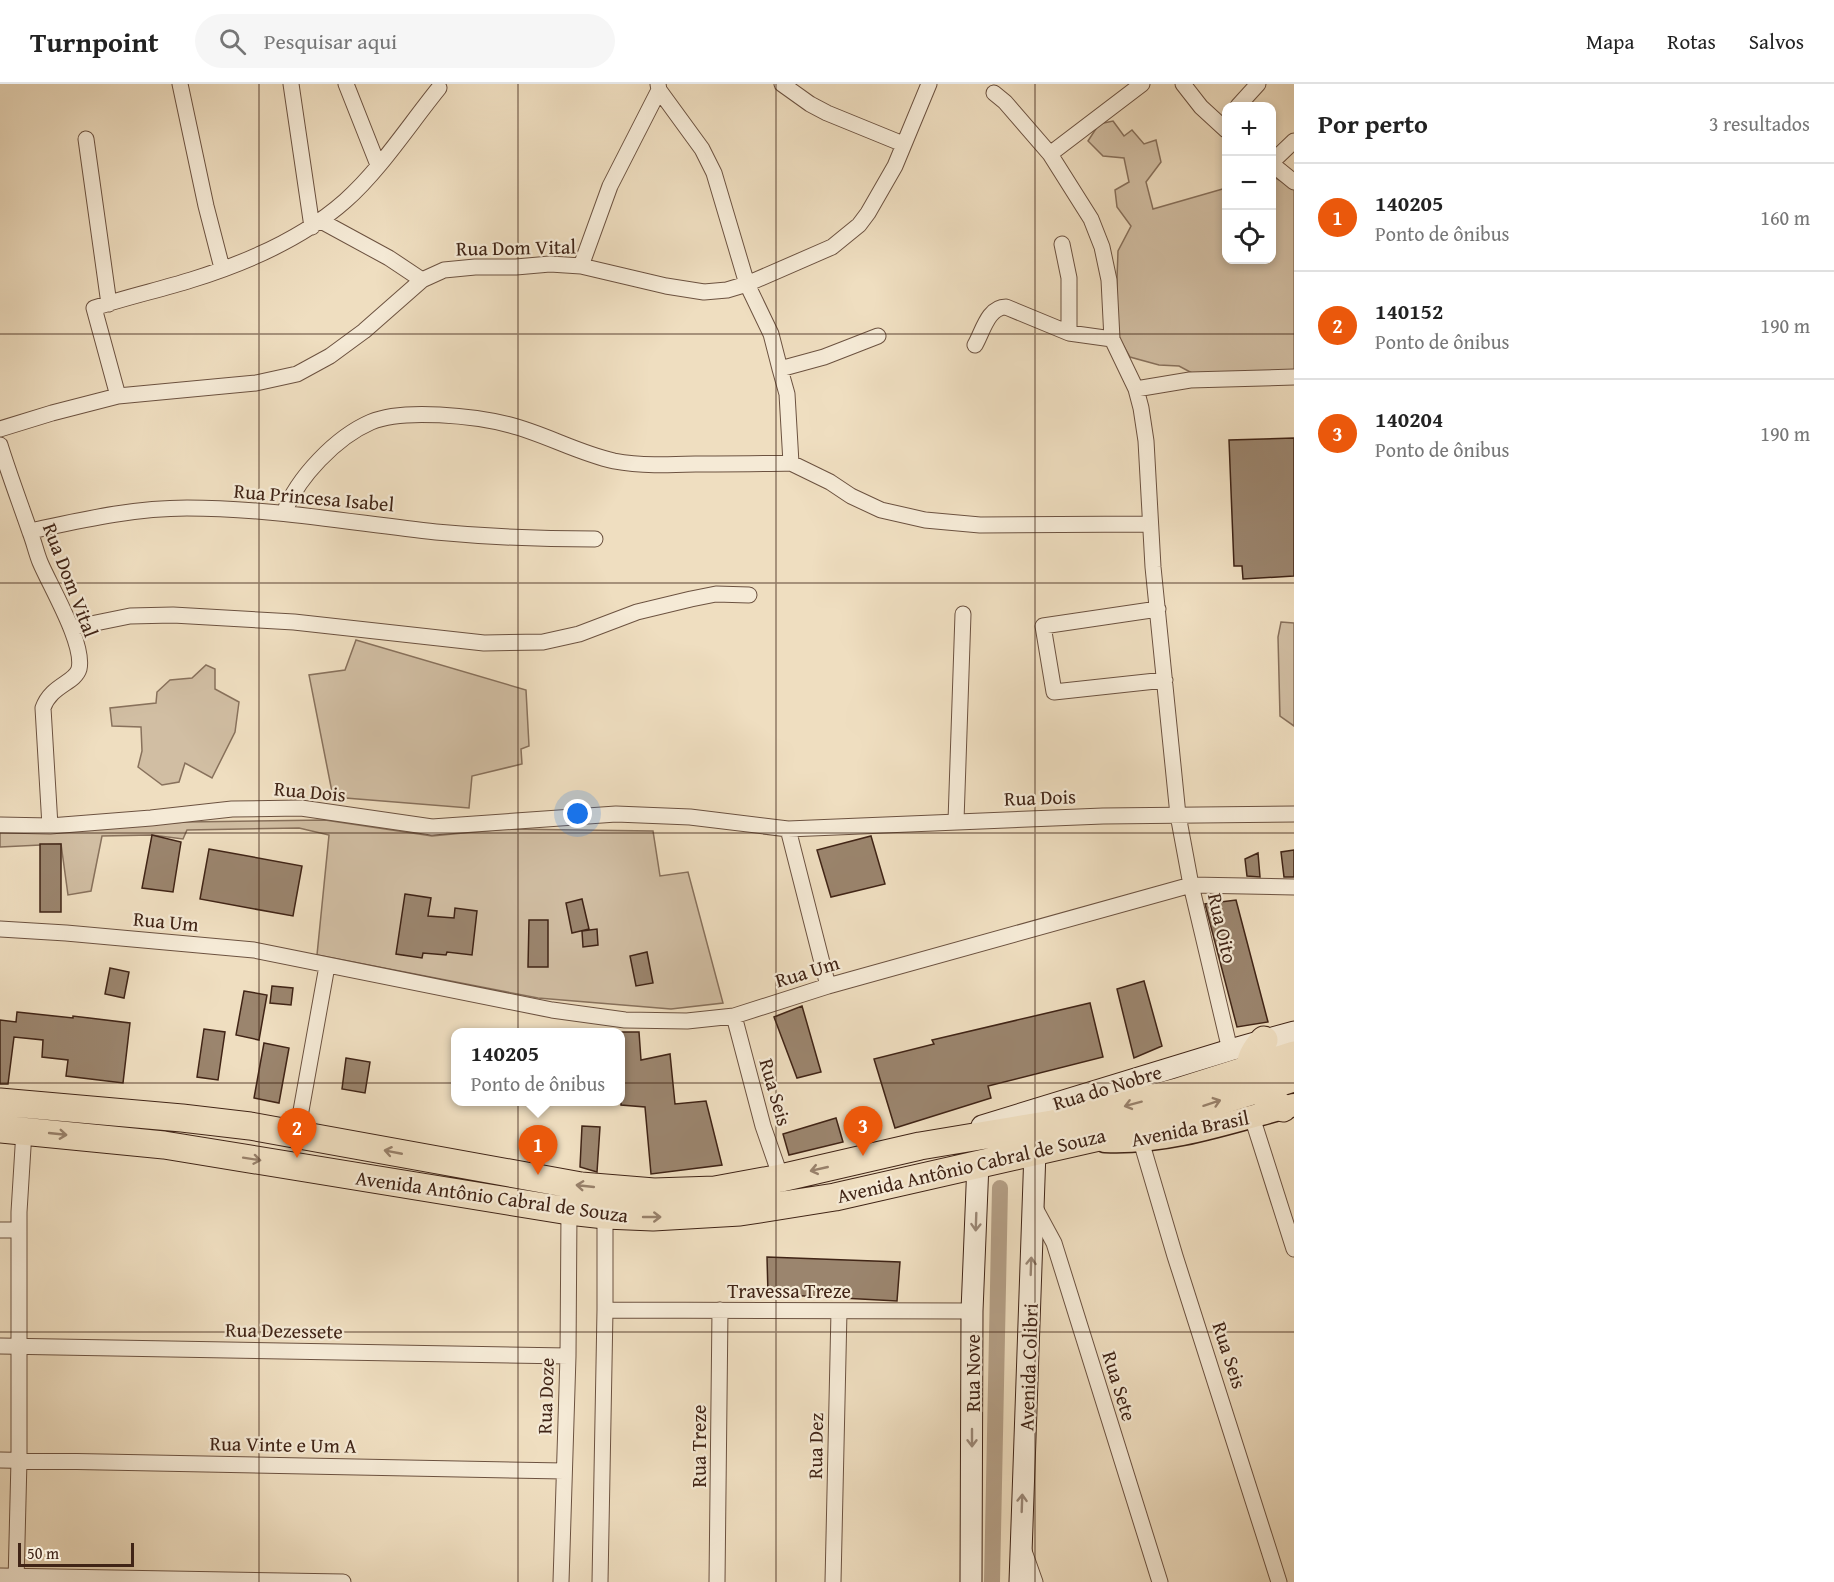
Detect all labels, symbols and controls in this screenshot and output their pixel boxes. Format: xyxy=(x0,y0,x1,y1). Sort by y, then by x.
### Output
search box xyxy=(195,14,615,68)
text: Turnpoint xyxy=(30,21,159,62)
icon: search xyxy=(216,25,249,58)
text: Pesquisar aqui xyxy=(264,25,397,57)
text: Mapa xyxy=(1586,26,1634,57)
text: Rotas xyxy=(1667,26,1716,57)
text: Salvos xyxy=(1749,26,1804,57)
map controls xyxy=(1222,102,1276,264)
button: + xyxy=(1222,102,1276,156)
text: Por perto xyxy=(1318,104,1428,143)
text: 3 resultados xyxy=(1709,109,1810,138)
button: − xyxy=(1222,156,1276,210)
text: 140205 xyxy=(1375,187,1443,219)
text: 1 xyxy=(1332,203,1343,232)
text: 160 m xyxy=(1760,203,1810,232)
button: locate xyxy=(1222,210,1276,264)
text: Ponto de ônibus xyxy=(1375,219,1509,248)
street label: Rua Dom Vital xyxy=(456,231,577,263)
text: 140152 xyxy=(1375,295,1443,327)
text: 2 xyxy=(1332,311,1343,340)
text: 190 m xyxy=(1760,311,1810,340)
text: Ponto de ônibus xyxy=(1375,327,1509,356)
text: 140204 xyxy=(1375,403,1443,435)
text: 3 xyxy=(1332,419,1343,448)
text: 190 m xyxy=(1760,419,1810,448)
text: Ponto de ônibus xyxy=(1375,435,1509,464)
street label: Rua Princesa Isabel xyxy=(233,476,396,518)
street label: Rua Dom Vital xyxy=(36,519,106,642)
street label: Rua Dois xyxy=(273,773,347,809)
street label: Rua Dois xyxy=(1003,781,1077,813)
your location xyxy=(563,799,592,828)
street label: Rua Oito xyxy=(1201,890,1245,966)
street label: Rua Um xyxy=(132,904,201,938)
street label: Rua Um xyxy=(771,947,843,994)
popup xyxy=(451,1028,625,1106)
text: 140205 xyxy=(471,1037,539,1069)
street label: Rua Seis xyxy=(753,1055,799,1129)
street label: Rua do Nobre xyxy=(1049,1057,1165,1117)
text: Ponto de ônibus xyxy=(471,1069,605,1098)
one-way arrow xyxy=(1202,1097,1221,1108)
one-way arrow xyxy=(1124,1098,1143,1110)
street label: Avenida Brasil xyxy=(1129,1102,1252,1154)
pin: 3 xyxy=(844,1106,882,1156)
pin: 2 xyxy=(278,1108,316,1158)
street label: Avenida Antônio Cabral de Souza xyxy=(834,1120,1109,1210)
pin: 1 xyxy=(518,1126,558,1175)
one-way arrow xyxy=(48,1129,68,1140)
one-way arrow xyxy=(383,1146,403,1157)
one-way arrow xyxy=(241,1154,261,1165)
street label: Avenida Antônio Cabral de Souza xyxy=(354,1162,631,1230)
one-way arrow xyxy=(810,1164,829,1176)
one-way arrow xyxy=(575,1180,595,1191)
one-way arrow xyxy=(642,1211,662,1223)
one-way arrow xyxy=(970,1211,981,1231)
one-way arrow xyxy=(1026,1256,1037,1276)
street label: Travessa Treze xyxy=(727,1276,851,1305)
street label: Avenida Colibri xyxy=(1011,1302,1045,1431)
street label: Rua Dezessete xyxy=(225,1314,343,1346)
street label: Rua Seis xyxy=(1206,1318,1254,1392)
street label: Rua Nove xyxy=(958,1334,987,1412)
street label: Rua Sete xyxy=(1096,1347,1144,1425)
street label: Rua Doze xyxy=(529,1357,561,1435)
street label: Rua Treze xyxy=(684,1405,713,1487)
street label: Rua Dez xyxy=(800,1412,830,1479)
one-way arrow xyxy=(966,1427,978,1447)
street label: Rua Vinte e Um A xyxy=(209,1428,357,1460)
one-way arrow xyxy=(1017,1493,1028,1513)
scale bar xyxy=(18,1540,134,1568)
text: 50 m xyxy=(27,1541,59,1565)

